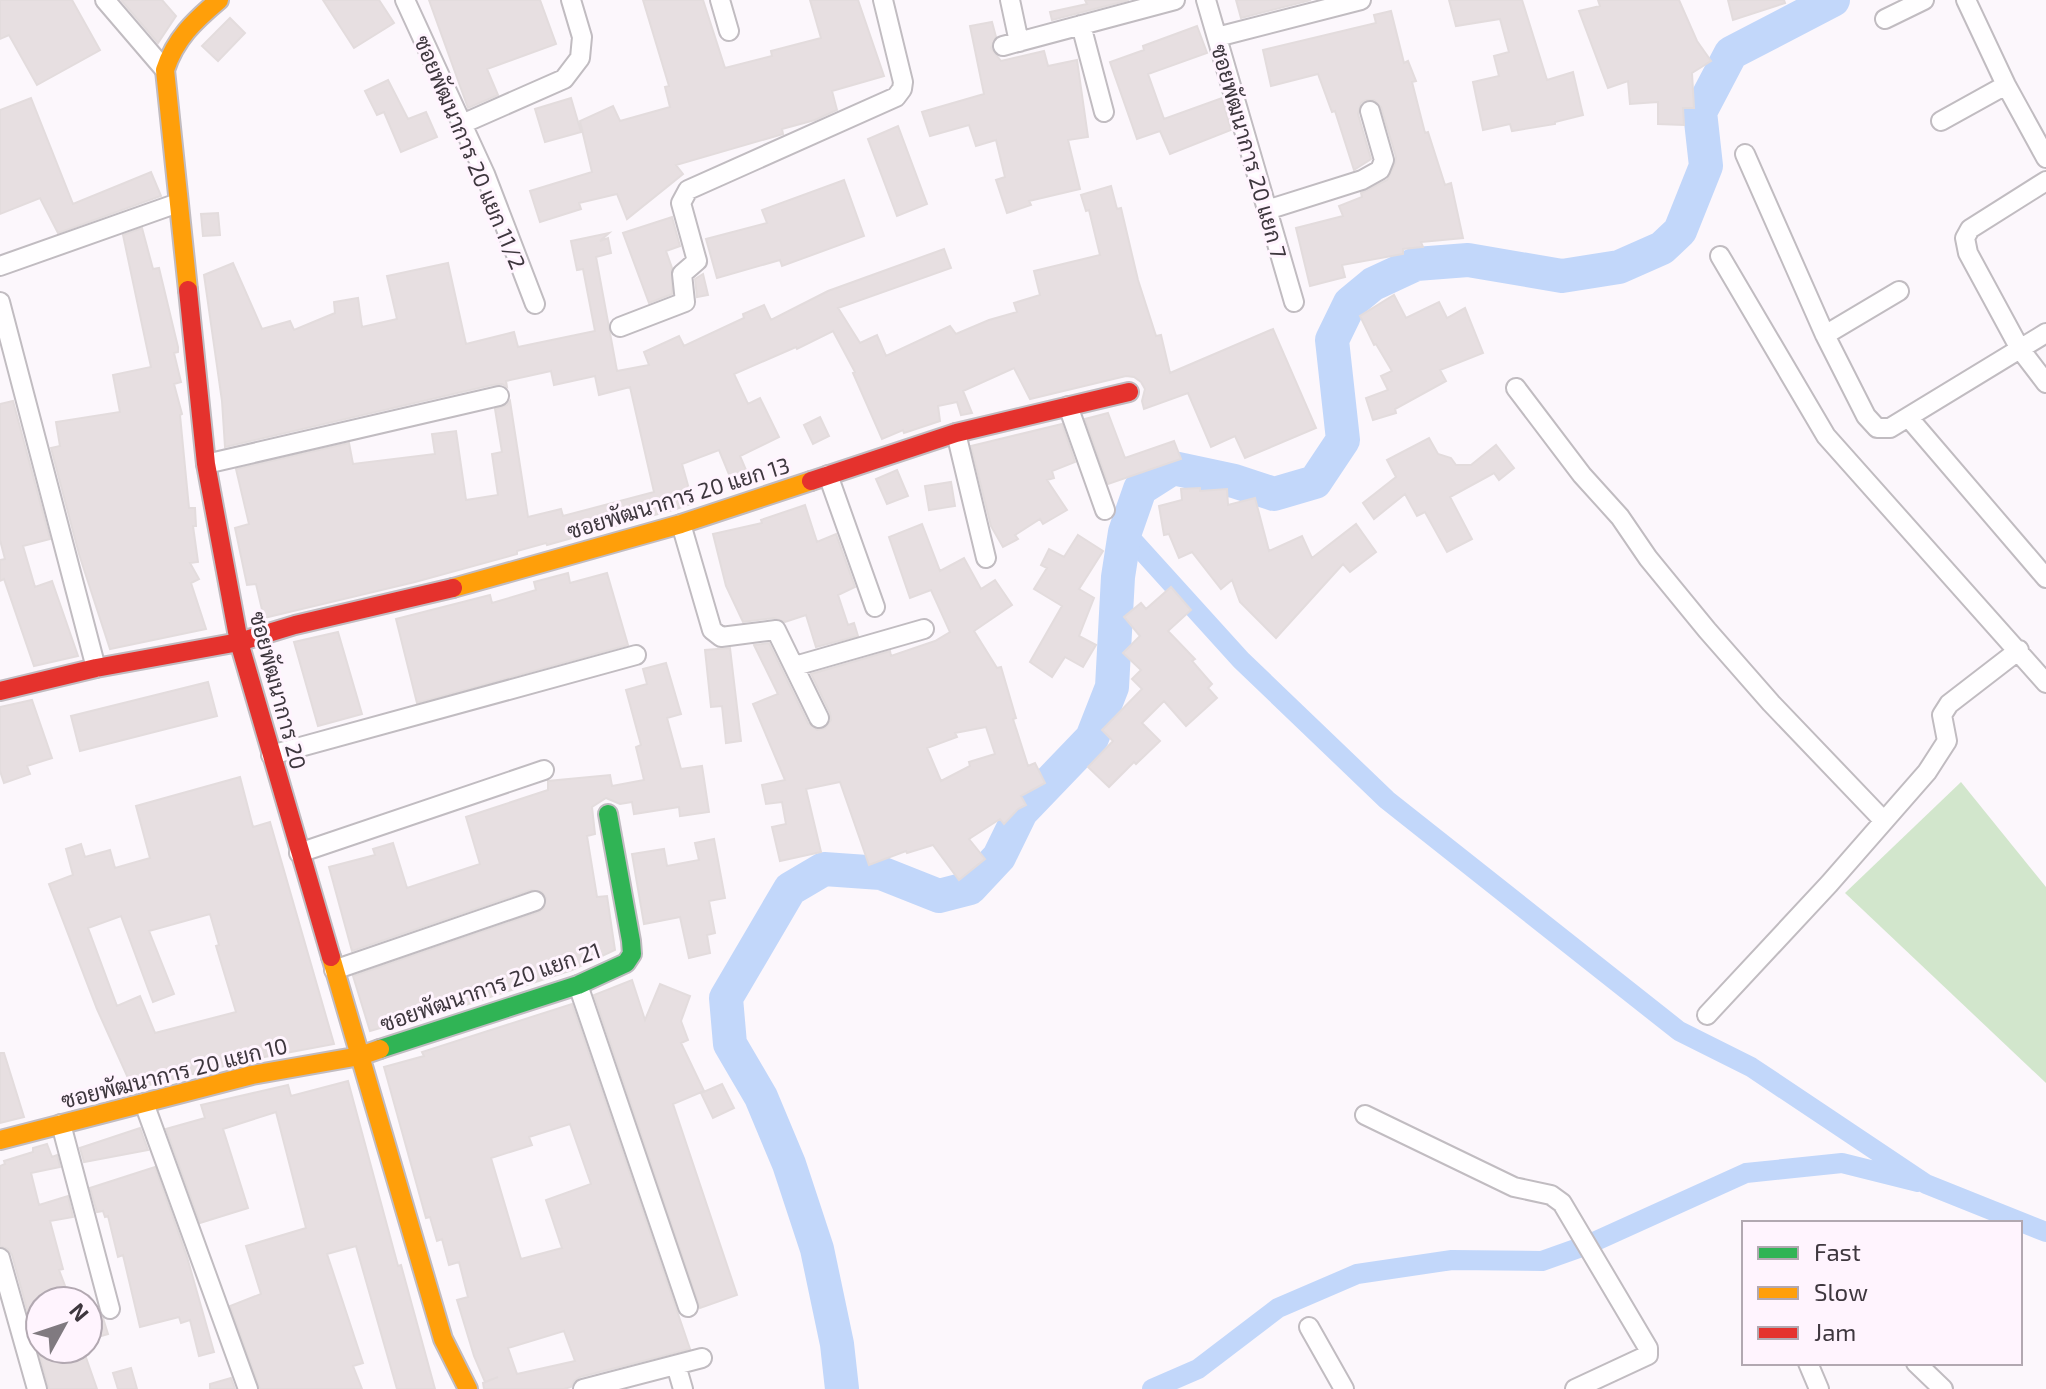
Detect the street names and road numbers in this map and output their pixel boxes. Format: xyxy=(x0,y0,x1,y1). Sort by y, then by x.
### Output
street label: ซอยพัฒนาการ 20 แยก 11/2 xyxy=(410,31,532,273)
street label: ซอยพัฒนาการ 20 แยก 7 xyxy=(1207,41,1293,261)
street label: ซอยพัฒนาการ 20 แยก 13 xyxy=(564,451,792,543)
street label: ซอยพัฒนาการ 20 xyxy=(245,608,313,772)
street label: ซอยพัฒนาการ 20 แยก 21 xyxy=(376,936,604,1036)
street label: ซอยพัฒนาการ 20 แยก 10 xyxy=(58,1031,290,1113)

